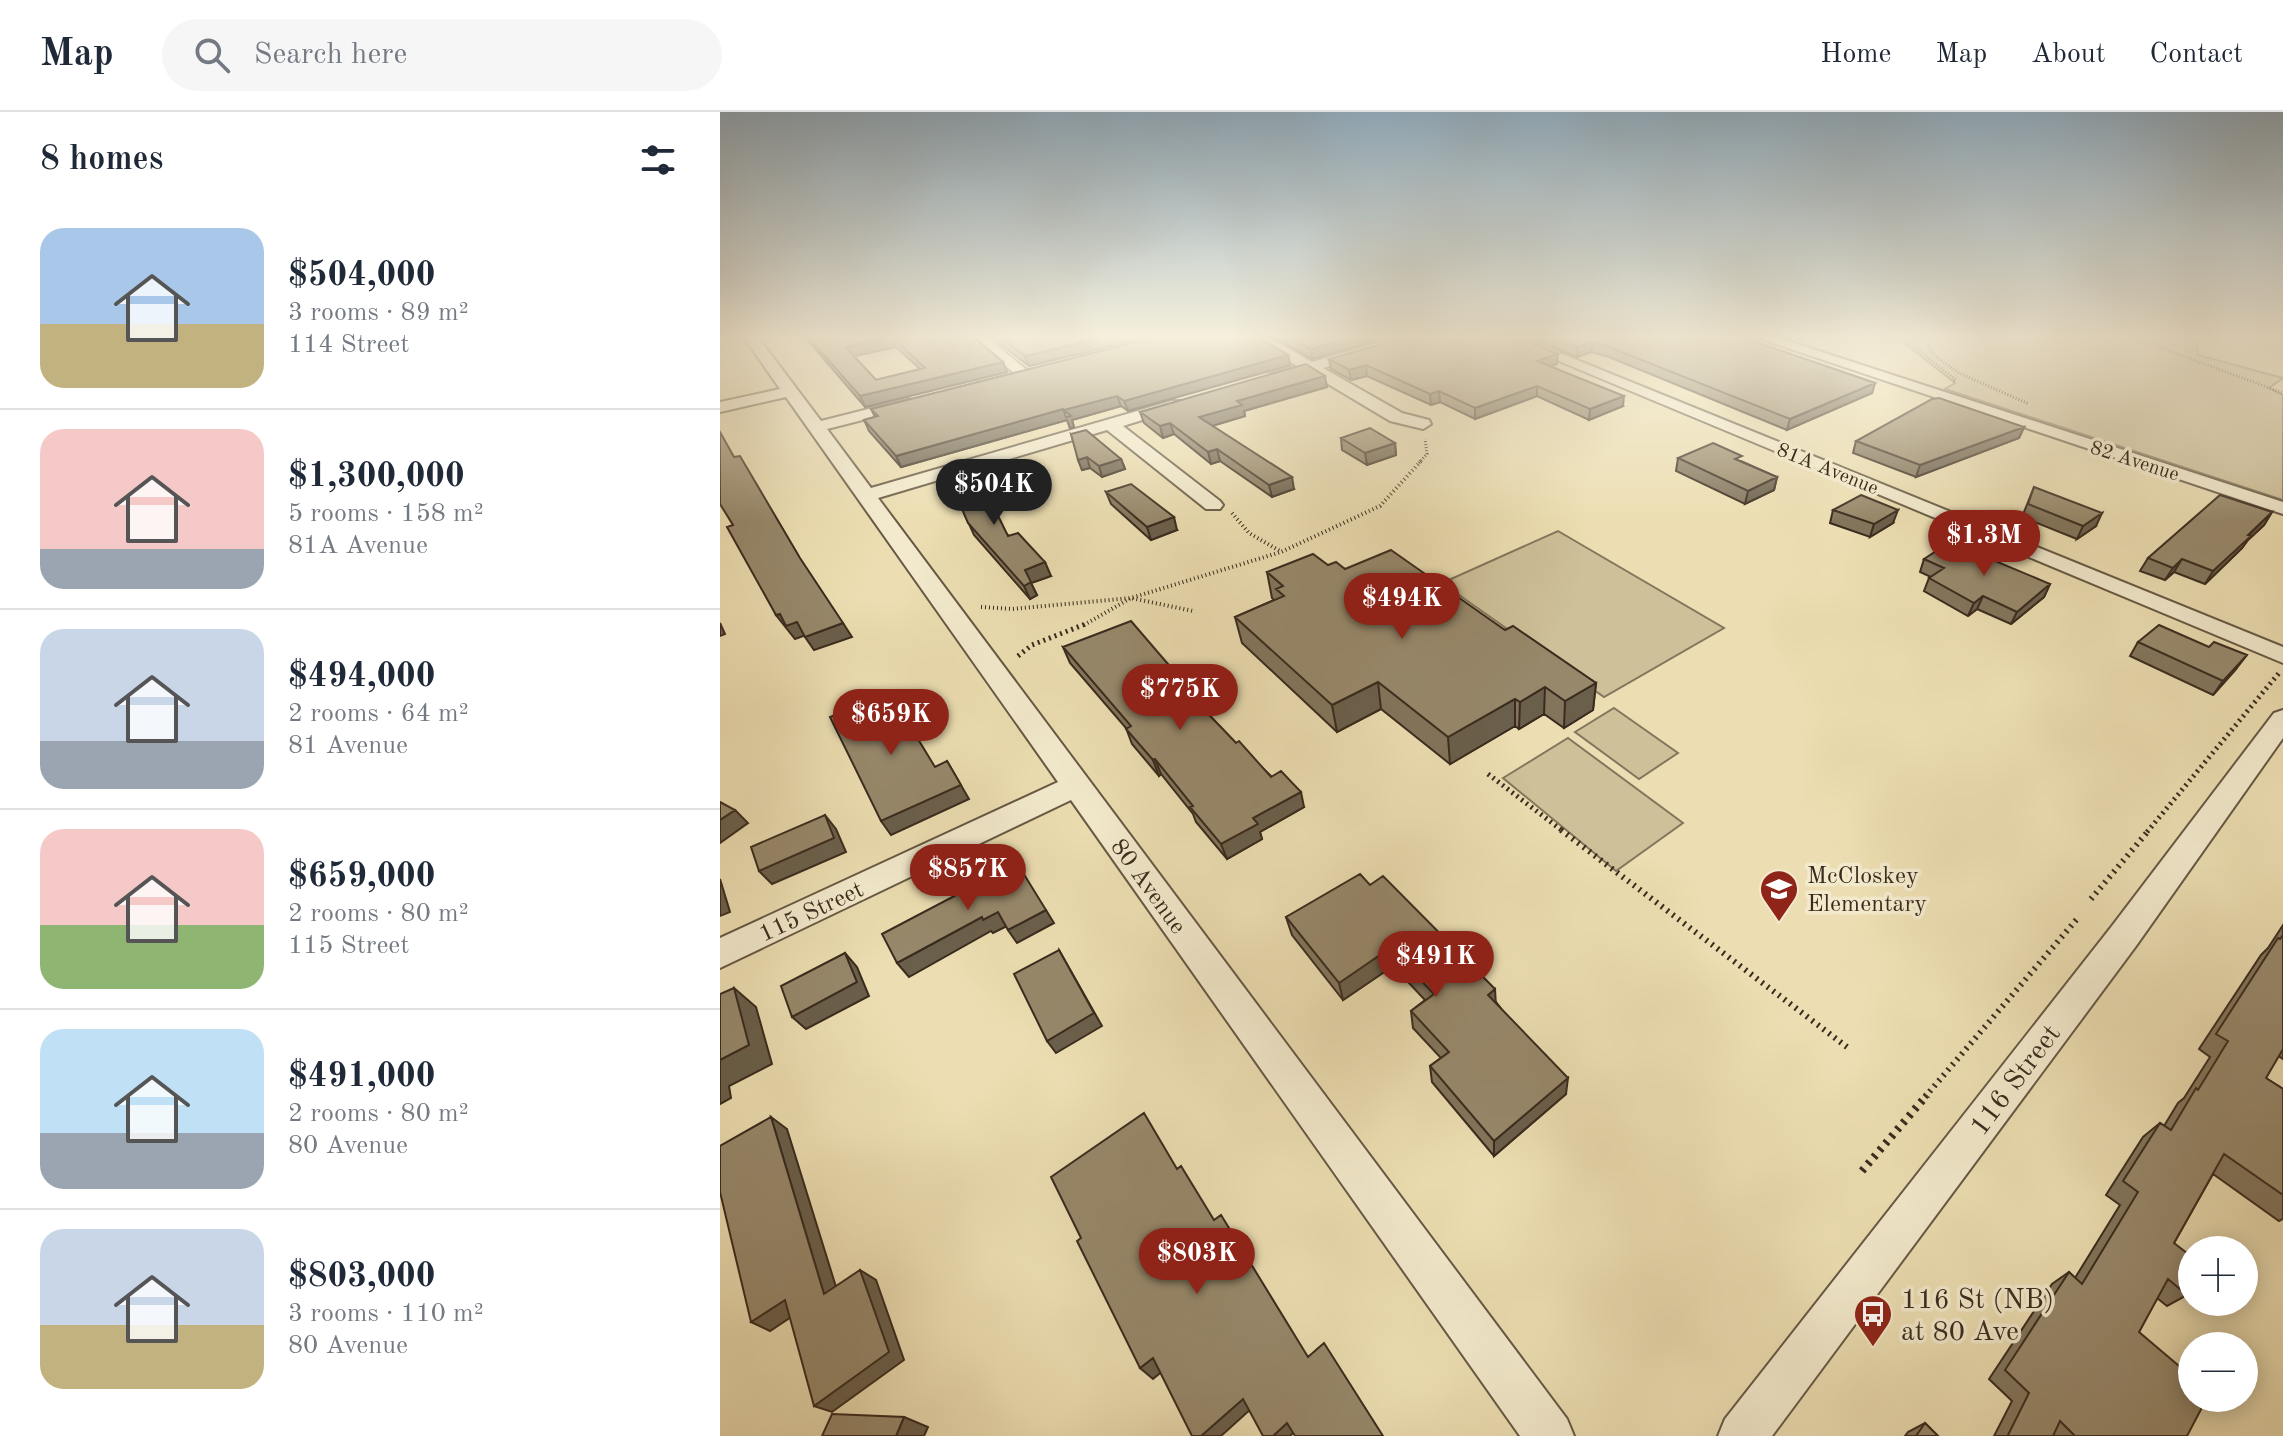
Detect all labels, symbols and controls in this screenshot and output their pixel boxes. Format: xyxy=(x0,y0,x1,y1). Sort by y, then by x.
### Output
search box xyxy=(162,19,722,91)
icon: search xyxy=(190,33,234,77)
text: Map xyxy=(40,36,114,74)
text: Search here xyxy=(254,40,407,70)
text: Home xyxy=(1820,41,1891,69)
text: Map xyxy=(1935,41,1987,69)
text: About xyxy=(2031,41,2106,69)
text: Contact xyxy=(2150,41,2243,69)
icon: filters xyxy=(636,138,680,182)
text: 8 homes xyxy=(40,143,163,177)
text: $504,000 xyxy=(288,259,436,293)
icon: home xyxy=(104,260,200,356)
text: 3 rooms · 89 m² xyxy=(288,300,469,326)
text: 114 Street xyxy=(288,332,409,358)
street label: 82 Avenue xyxy=(2087,438,2181,486)
street label: 81A Avenue xyxy=(1774,440,1881,499)
pin: $504K xyxy=(938,459,1050,527)
text: $1,300,000 xyxy=(288,460,465,494)
icon: home xyxy=(104,461,200,557)
text: $504K xyxy=(954,472,1034,498)
text: 5 rooms · 158 m² xyxy=(288,501,484,527)
pin: $1.3M xyxy=(1928,510,2040,578)
text: $1.3M xyxy=(1946,523,2022,549)
text: 81A Avenue xyxy=(288,533,428,559)
pin: $494K xyxy=(1346,573,1458,641)
text: $494K xyxy=(1362,586,1442,612)
text: $494,000 xyxy=(288,660,436,694)
icon: home xyxy=(104,661,200,757)
pin: $775K xyxy=(1124,664,1236,732)
text: $775K xyxy=(1140,677,1220,703)
pin: $659K xyxy=(835,689,947,757)
text: 2 rooms · 64 m² xyxy=(288,701,469,727)
text: $659K xyxy=(851,702,931,728)
text: 81 Avenue xyxy=(288,733,408,759)
street label: 80 Avenue xyxy=(1105,835,1190,939)
pin: $857K xyxy=(912,844,1024,912)
text: $857K xyxy=(928,857,1008,883)
text: $659,000 xyxy=(288,860,436,894)
icon: home xyxy=(104,861,200,957)
place label: McCloskey Elementary xyxy=(1807,865,1927,917)
school or university icon: McCloskey Elementary xyxy=(1758,868,1800,923)
street label: 115 Street xyxy=(756,878,868,947)
text: 2 rooms · 80 m² xyxy=(288,901,469,927)
pin: $491K xyxy=(1380,931,1492,999)
text: 115 Street xyxy=(288,933,409,959)
text: $491K xyxy=(1396,944,1476,970)
street label: 116 Street xyxy=(1966,1020,2067,1141)
text: $491,000 xyxy=(288,1060,436,1094)
icon: home xyxy=(104,1061,200,1157)
text: 2 rooms · 80 m² xyxy=(288,1101,469,1127)
text: 80 Avenue xyxy=(288,1133,408,1159)
pin: $803K xyxy=(1141,1228,1253,1296)
map controls xyxy=(2178,1236,2258,1412)
button: + xyxy=(2178,1236,2258,1316)
text: $803K xyxy=(1157,1241,1237,1267)
text: $803,000 xyxy=(288,1260,436,1294)
icon: home xyxy=(104,1261,200,1357)
place label: 116 St (NB) at 80 Ave xyxy=(1901,1287,2054,1347)
bus stop icon: 116 St (NB) at 80 Ave xyxy=(1852,1293,1894,1348)
text: 3 rooms · 110 m² xyxy=(288,1301,484,1327)
button: − xyxy=(2178,1332,2258,1412)
text: 80 Avenue xyxy=(288,1333,408,1359)

